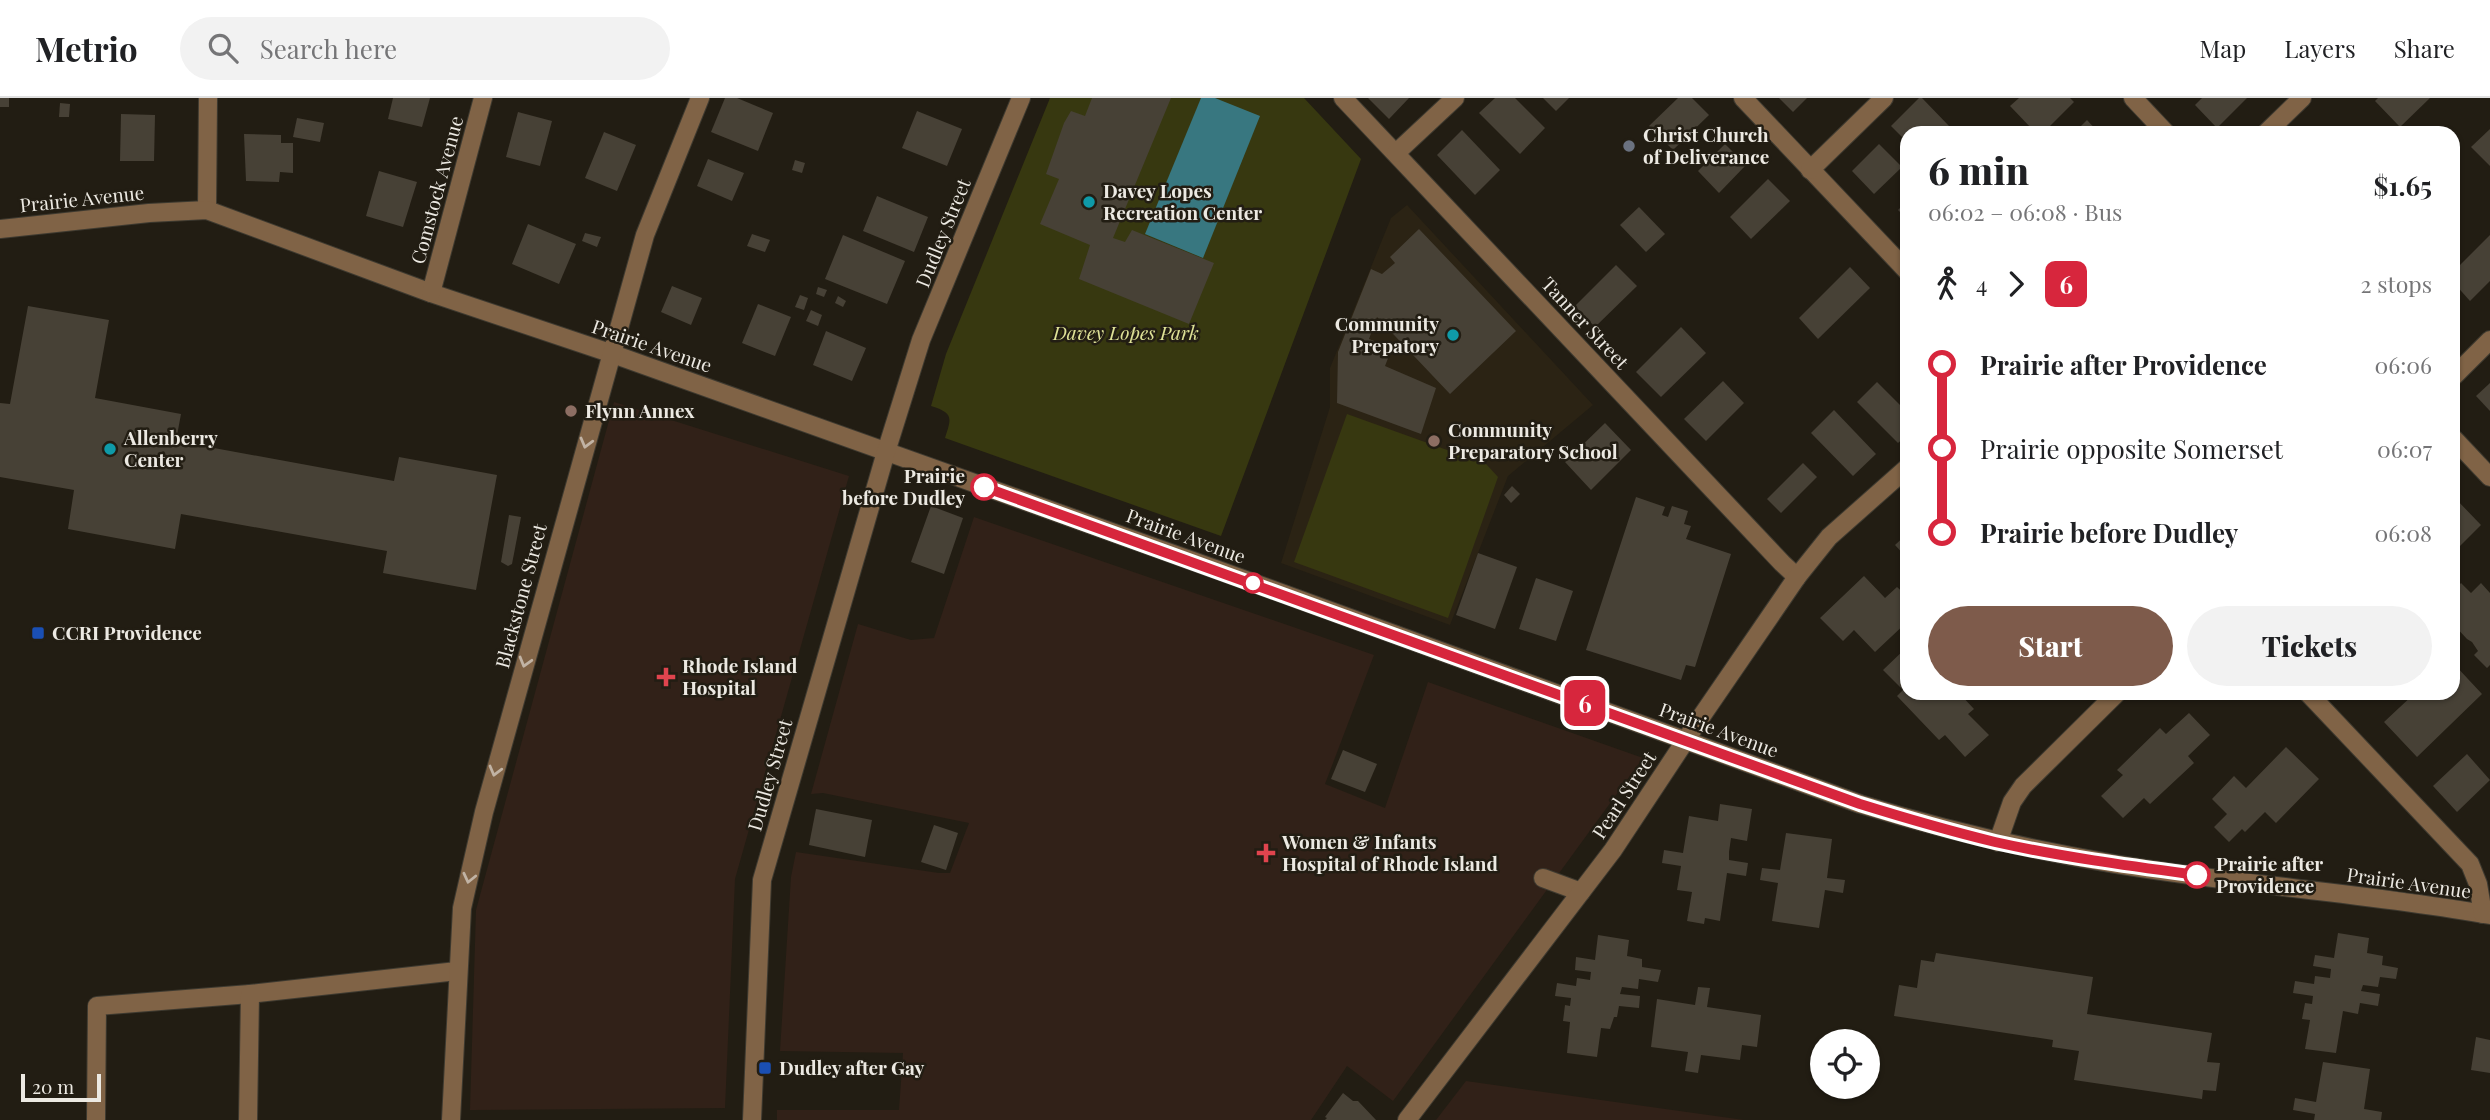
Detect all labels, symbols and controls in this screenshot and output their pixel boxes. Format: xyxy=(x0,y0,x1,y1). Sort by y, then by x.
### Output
search box xyxy=(180,17,670,80)
text: Metrio xyxy=(35,26,138,70)
icon: search xyxy=(204,29,242,67)
text: Search here xyxy=(260,31,397,66)
text: Map xyxy=(2200,32,2246,64)
text: Layers xyxy=(2284,32,2356,64)
text: Share xyxy=(2394,32,2455,64)
street label: Comstock Avenue xyxy=(404,113,468,267)
place label: Christ Church of Deliverance xyxy=(1643,121,1769,169)
marker: Christ Church of Deliverance xyxy=(1621,138,1637,154)
text: 6 min xyxy=(1928,144,2029,195)
text: $1.65 xyxy=(2374,168,2432,203)
street label: Dudley Street xyxy=(908,174,976,291)
place label: Davey Lopes Recreation Center xyxy=(1103,177,1262,225)
street label: Prairie Avenue xyxy=(18,179,145,217)
marker: Davey Lopes Recreation Center xyxy=(1081,194,1097,210)
text: 06:02 – 06:08 · Bus xyxy=(1928,196,2122,227)
icon: walk xyxy=(1928,265,1966,303)
icon: forward xyxy=(1997,265,2035,303)
text: 4 xyxy=(1976,268,1987,299)
text: 6 xyxy=(2059,268,2073,300)
text: 2 stops xyxy=(2361,268,2432,299)
street label: Tanner Street xyxy=(1536,271,1635,374)
place label: Community Prepatory xyxy=(1335,310,1439,358)
street label: Prairie Avenue xyxy=(589,312,716,378)
park label: Davey Lopes Park xyxy=(1052,319,1199,345)
marker: Community Prepatory xyxy=(1445,327,1461,343)
text: Prairie after Providence xyxy=(1980,347,2267,382)
text: 06:06 xyxy=(2374,349,2432,380)
place label: Flynn Annex xyxy=(585,397,695,423)
marker: Flynn Annex xyxy=(563,403,579,419)
place label: Community Preparatory School xyxy=(1448,416,1618,464)
place label: Allenberry Center xyxy=(123,424,218,472)
text: Prairie opposite Somerset xyxy=(1980,431,2283,466)
marker: Community Preparatory School xyxy=(1426,433,1442,449)
text: 06:07 xyxy=(2377,433,2432,464)
one-way arrow xyxy=(579,437,594,449)
marker: Allenberry Center xyxy=(102,441,118,457)
place label: Prairie before Dudley xyxy=(842,462,965,510)
marker: Prairie before Dudley xyxy=(971,474,997,500)
street label: Prairie Avenue xyxy=(1123,501,1250,569)
text: Prairie before Dudley xyxy=(1980,515,2238,550)
text: 06:08 xyxy=(2374,517,2432,548)
street label: Blackstone Street xyxy=(488,520,552,671)
unlabelled marker xyxy=(1243,573,1263,593)
button: Start xyxy=(1928,606,2173,686)
button: Tickets xyxy=(2187,606,2432,686)
place label: CCRI Providence xyxy=(52,619,202,645)
marker: CCRI Providence xyxy=(30,625,46,641)
place label: Rhode Island Hospital xyxy=(682,652,798,700)
one-way arrow xyxy=(519,656,533,668)
marker: Rhode Island Hospital xyxy=(656,667,676,687)
line badge: 6 xyxy=(1562,680,1608,726)
text: 6 xyxy=(1578,687,1592,719)
street label: Prairie Avenue xyxy=(1656,695,1783,763)
street label: Dudley Street xyxy=(741,715,798,834)
street label: Pearl Street xyxy=(1585,746,1661,843)
one-way arrow xyxy=(489,765,503,777)
place label: Women & Infants Hospital of Rhode Island xyxy=(1281,828,1498,876)
marker: Women & Infants Hospital of Rhode Island xyxy=(1256,843,1276,863)
place label: Prairie after Providence xyxy=(2216,850,2323,898)
street label: Prairie Avenue xyxy=(2345,860,2473,904)
marker: Prairie after Providence xyxy=(2184,862,2210,888)
one-way arrow xyxy=(462,872,477,884)
map controls xyxy=(1810,1029,1880,1099)
button: locate xyxy=(1810,1029,1880,1099)
place label: Dudley after Gay xyxy=(779,1054,925,1080)
marker: Dudley after Gay xyxy=(757,1060,773,1076)
scale bar xyxy=(21,1071,102,1103)
text: 20 m xyxy=(32,1073,74,1099)

